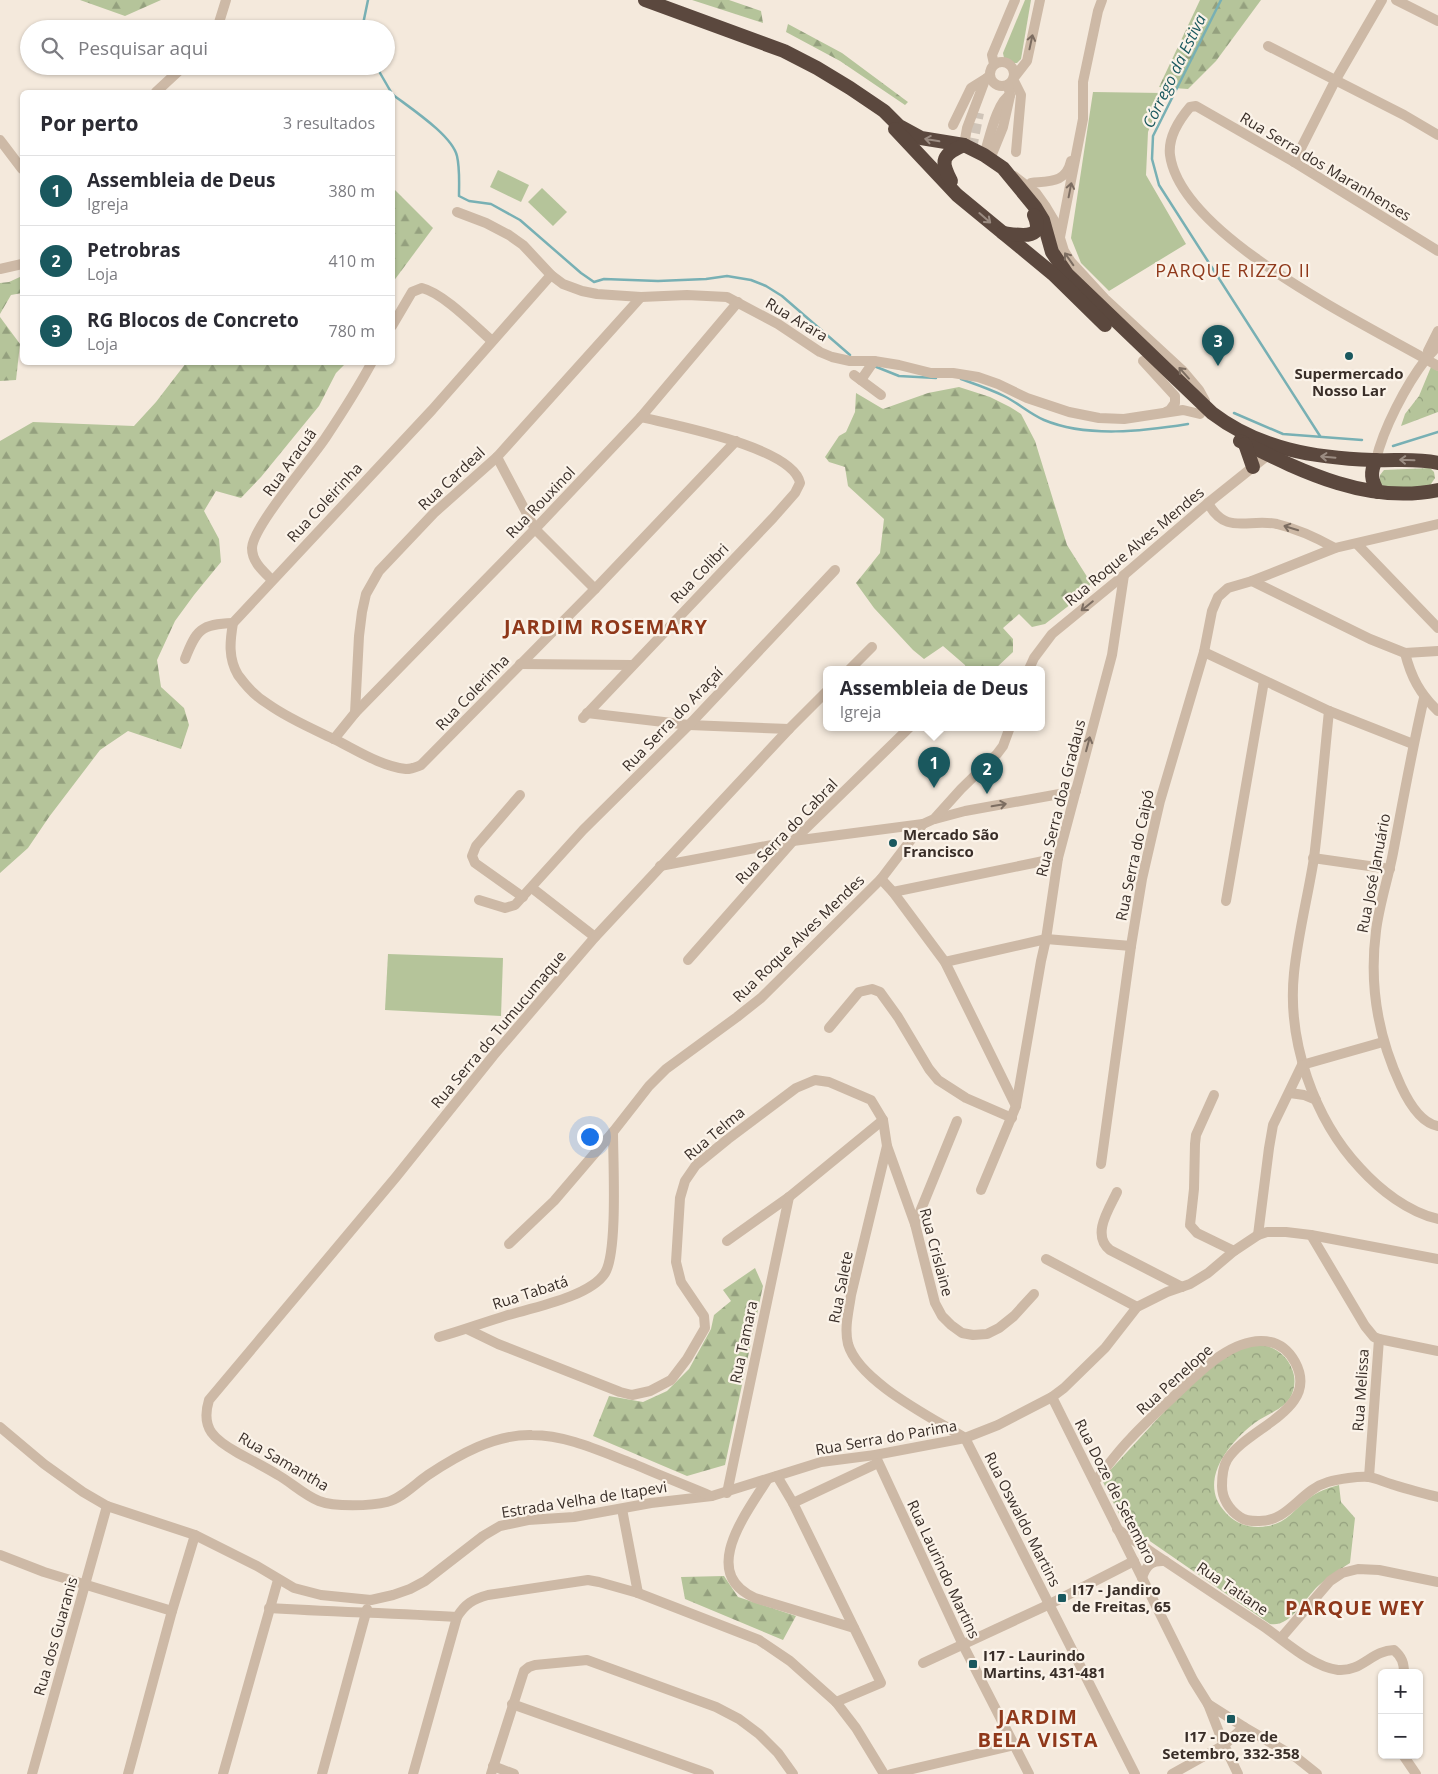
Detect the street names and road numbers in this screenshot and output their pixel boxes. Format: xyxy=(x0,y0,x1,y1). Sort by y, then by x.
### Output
street label: Rua Serra dos Maranhenses xyxy=(1237,107,1415,225)
street label: Rua Arara xyxy=(762,293,832,345)
street label: Rua Aracuã xyxy=(258,424,320,500)
street label: Rua Cardeal xyxy=(413,442,489,514)
street label: Rua Coleirinha xyxy=(282,458,366,546)
street label: Rua Rouxinol xyxy=(501,462,579,542)
street label: Rua Roque Alves Mendes xyxy=(1060,482,1208,610)
street label: Rua Colibri xyxy=(665,539,733,607)
street label: Rua Colerinha xyxy=(431,650,513,734)
street label: Rua Serra do Araçaí xyxy=(617,662,728,775)
street label: Rua Serra doa Gradaus xyxy=(1031,717,1089,879)
street label: Rua Serra do Cabral xyxy=(730,774,842,888)
street label: Rua Serra do Caipó xyxy=(1110,788,1158,922)
street label: Rua José Januário xyxy=(1352,812,1394,934)
street label: Rua Roque Alves Mendes xyxy=(728,870,868,1006)
street label: Rua Serra do Tumucumaque xyxy=(426,946,570,1112)
street label: Rua Telma xyxy=(679,1102,749,1164)
street label: Rua Crislaine xyxy=(916,1206,958,1298)
street label: Rua Salete xyxy=(823,1249,857,1325)
street label: Rua Tabatá xyxy=(490,1270,570,1314)
street label: Rua Tamara xyxy=(724,1299,762,1385)
street label: Rua Penelope xyxy=(1132,1339,1216,1419)
street label: Rua Melissa xyxy=(1347,1348,1373,1432)
street label: Rua Serra do Parima xyxy=(814,1415,958,1459)
street label: Rua Doze de Setembro xyxy=(1071,1415,1161,1567)
street label: Rua Samantha xyxy=(235,1427,333,1495)
street label: Rua Oswaldo Martins xyxy=(980,1448,1066,1590)
street label: Estrada Velha de Itapevi xyxy=(500,1476,668,1522)
street label: Rua Laurindo Martins xyxy=(903,1496,985,1642)
street label: Rua Tatiane xyxy=(1193,1557,1273,1619)
street label: Rua dos Guaranis xyxy=(28,1574,82,1698)

